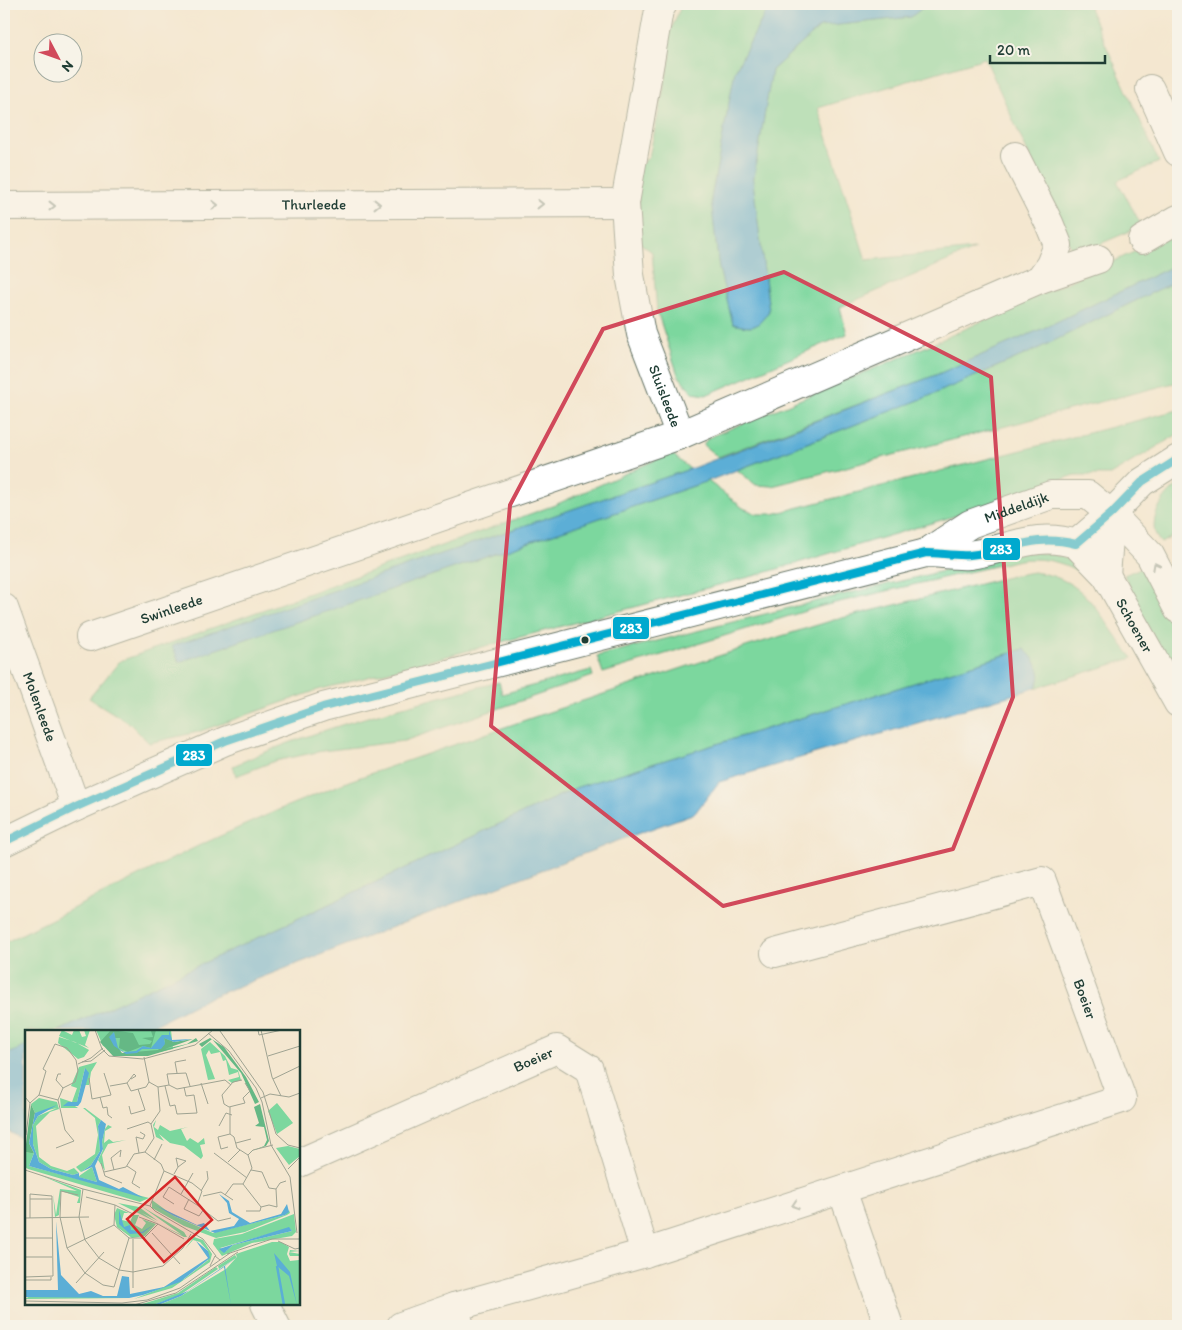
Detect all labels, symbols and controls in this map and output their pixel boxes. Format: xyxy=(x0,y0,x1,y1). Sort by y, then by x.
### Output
north arrow xyxy=(32,32,82,82)
scale bar xyxy=(990,32,1104,64)
text: 20 m xyxy=(997,41,1031,59)
text: N xyxy=(58,57,77,75)
street label: Thurleede xyxy=(282,195,346,214)
one-way arrow xyxy=(374,199,382,209)
one-way arrow xyxy=(536,199,544,209)
one-way arrow xyxy=(212,200,219,210)
one-way arrow xyxy=(49,201,57,211)
street label: Sluisleede xyxy=(645,362,685,430)
street label: Middeldijk xyxy=(982,488,1051,527)
line badge: 283 xyxy=(982,537,1021,561)
text: 283 xyxy=(990,541,1013,558)
one-way arrow xyxy=(1152,562,1162,571)
street label: Swinleede xyxy=(138,590,205,628)
street label: Schoener xyxy=(1112,595,1157,656)
line badge: 283 xyxy=(612,616,650,640)
text: 283 xyxy=(620,620,643,637)
unlabelled marker xyxy=(580,635,590,645)
street label: Molenleede xyxy=(19,669,61,744)
line badge: 283 xyxy=(175,743,213,767)
text: 283 xyxy=(183,747,206,764)
street label: Boeier xyxy=(1069,976,1101,1022)
inset map xyxy=(25,1030,300,1305)
street label: Boeier xyxy=(511,1043,556,1076)
one-way arrow xyxy=(791,1199,800,1209)

